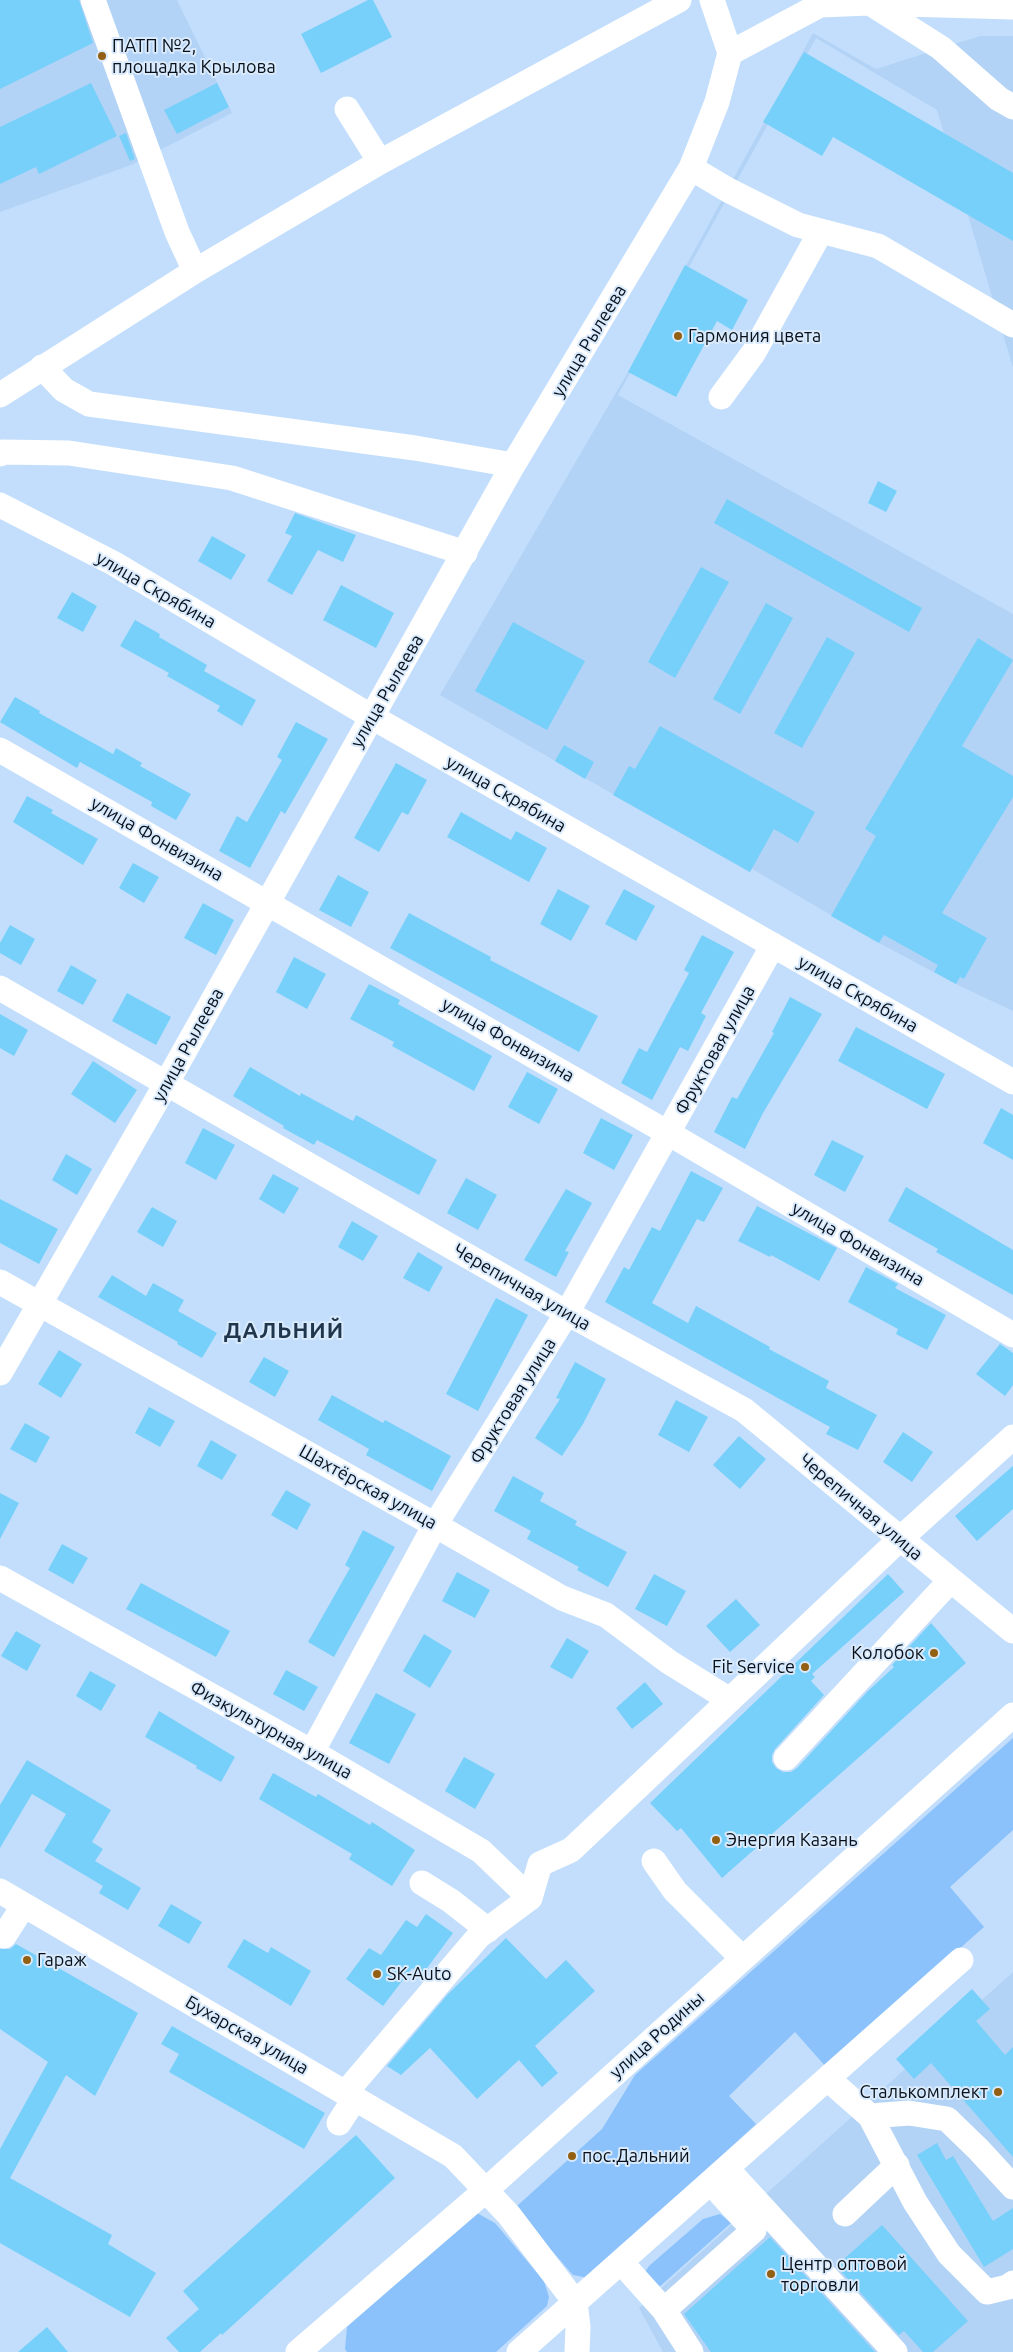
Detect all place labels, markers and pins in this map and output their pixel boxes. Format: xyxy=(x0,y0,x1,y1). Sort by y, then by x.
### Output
place label: ПАТП №2, площадка Крылова xyxy=(112,35,276,78)
marker: ПАТП №2, площадка Крылова xyxy=(96,50,108,62)
place label: Гармония цвета xyxy=(688,325,821,347)
marker: Гармония цвета xyxy=(672,330,684,342)
place label: Колобок xyxy=(851,1642,924,1664)
marker: Колобок xyxy=(928,1647,940,1659)
place label: Fit Service xyxy=(712,1656,795,1678)
marker: Fit Service xyxy=(799,1661,811,1673)
place label: Энергия Казань xyxy=(726,1829,858,1851)
marker: Энергия Казань xyxy=(710,1834,722,1846)
place label: Гараж xyxy=(37,1949,87,1971)
marker: Гараж xyxy=(21,1954,33,1966)
place label: SK-Auto xyxy=(387,1963,451,1985)
marker: SK-Auto xyxy=(371,1968,383,1980)
place label: Сталькомплект xyxy=(860,2081,988,2103)
marker: Сталькомплект xyxy=(992,2086,1004,2098)
place label: пос.Дальний xyxy=(582,2145,690,2167)
marker: пос.Дальний xyxy=(566,2150,578,2162)
place label: Центр оптовой торговли xyxy=(781,2253,907,2296)
marker: Центр оптовой торговли xyxy=(765,2268,777,2280)

